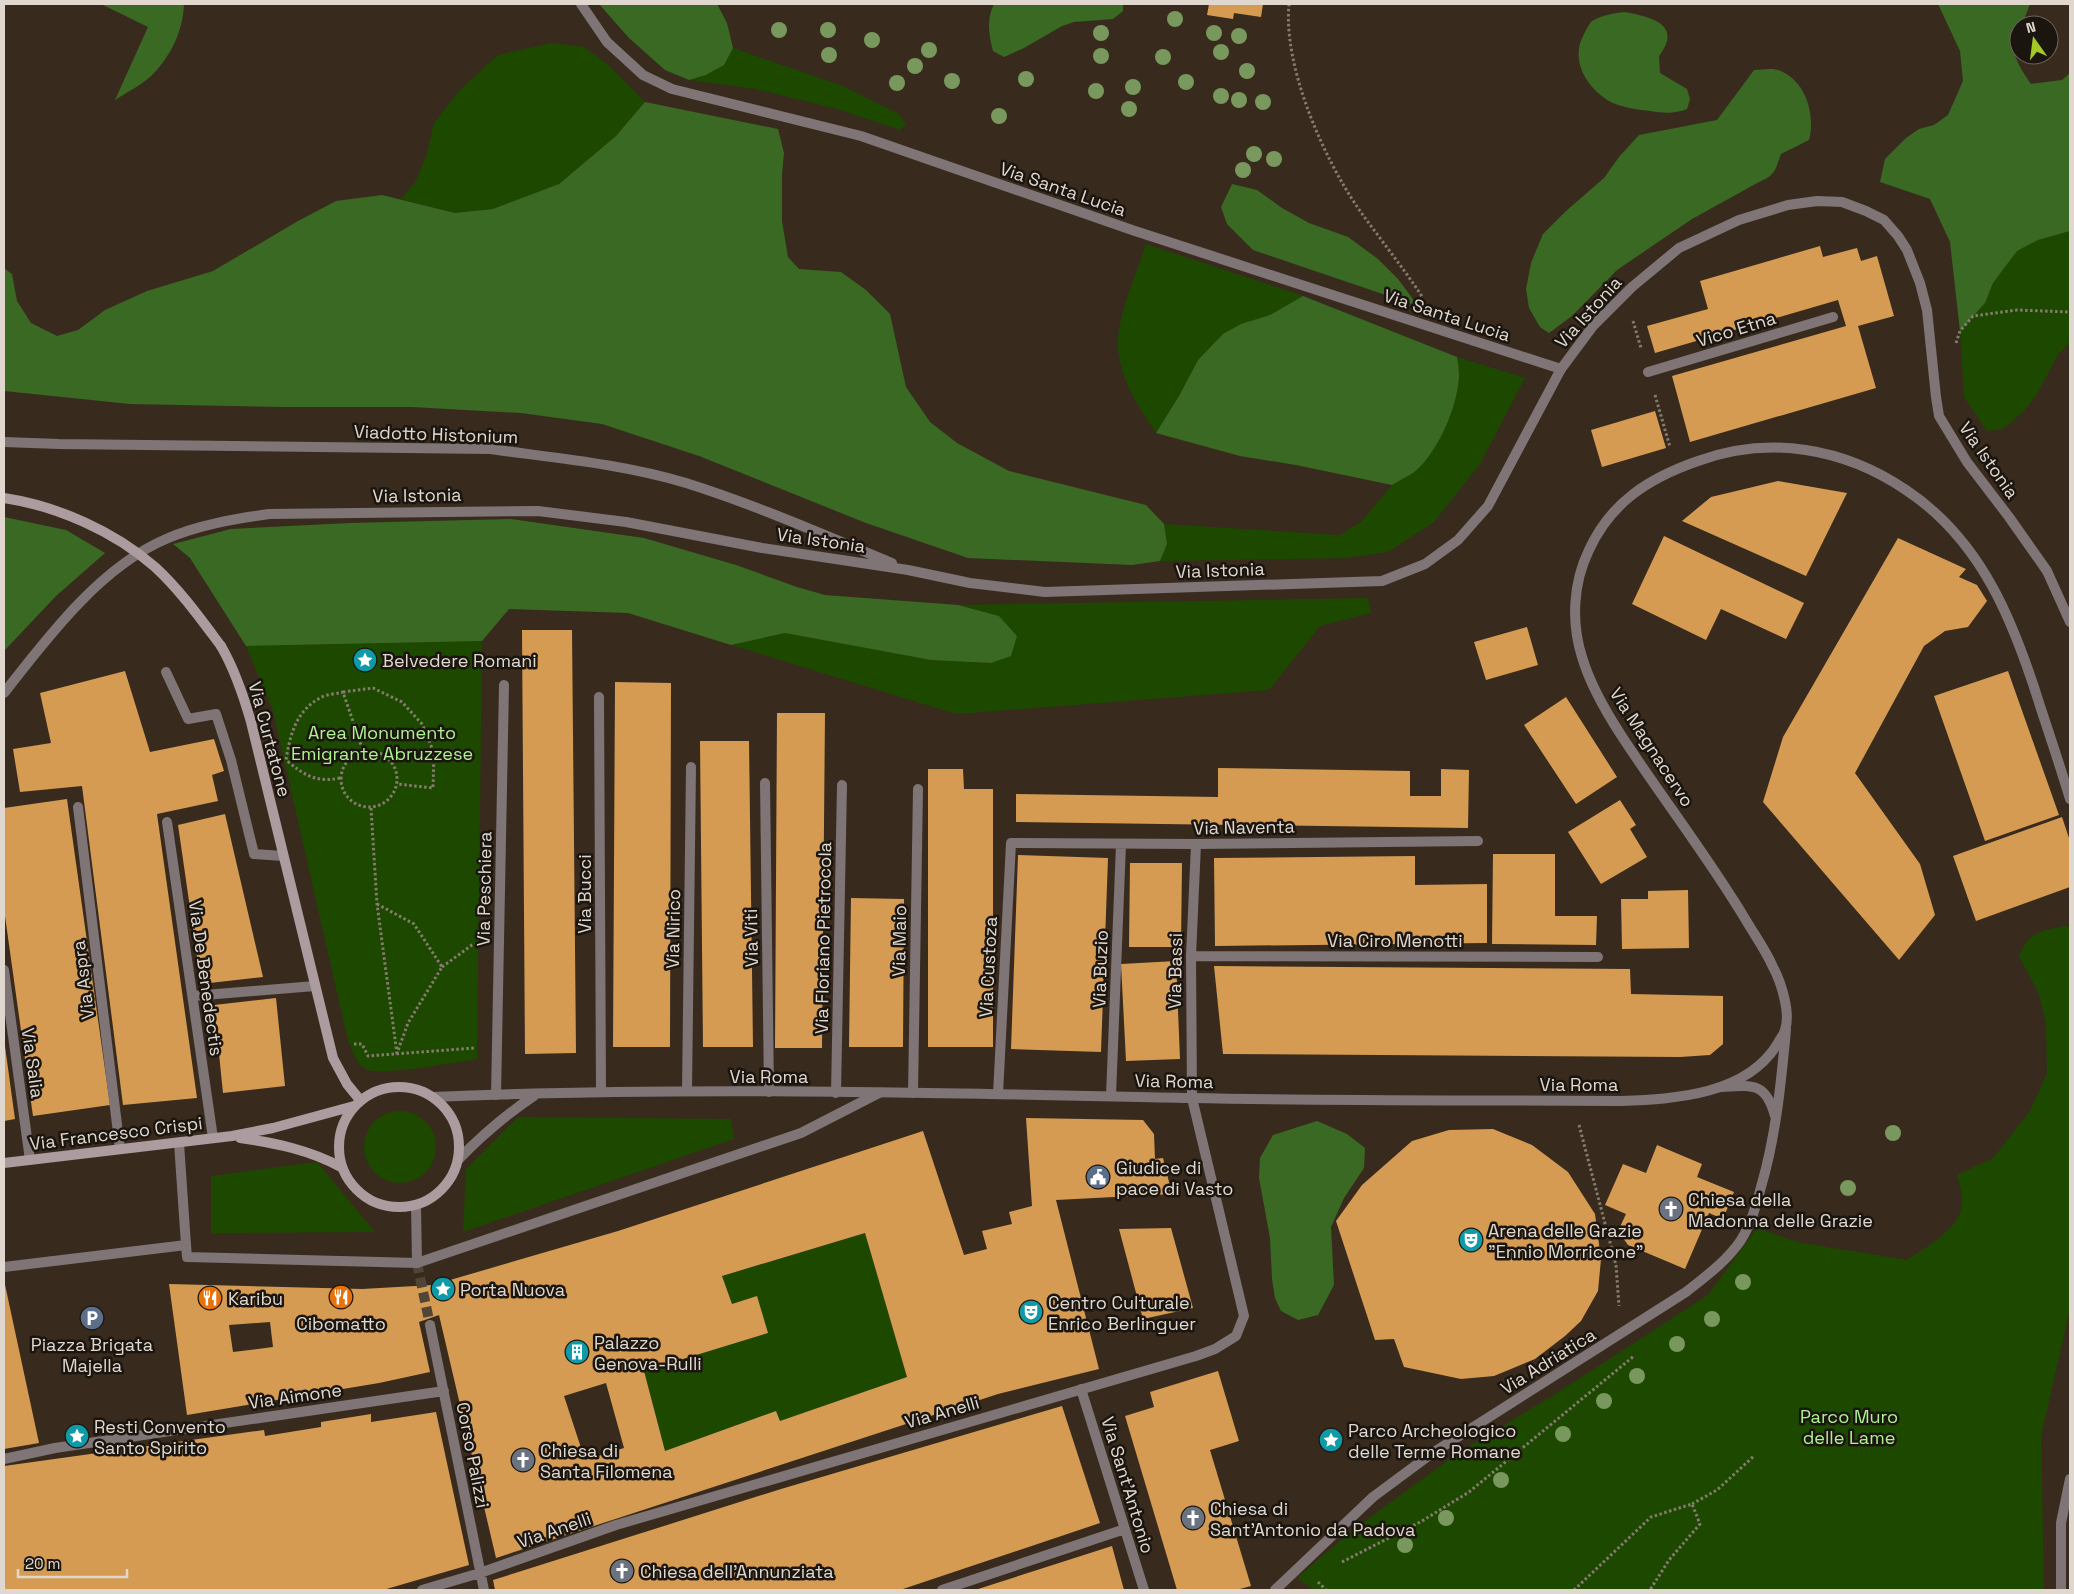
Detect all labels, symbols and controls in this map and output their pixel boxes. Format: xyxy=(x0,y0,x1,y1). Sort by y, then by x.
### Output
north arrow xyxy=(2009,15,2059,65)
text: N xyxy=(2024,18,2038,37)
street label: Via Santa Lucia xyxy=(997,157,1129,221)
street label: Via Istonia xyxy=(1550,271,1626,353)
street label: Via Santa Lucia xyxy=(1381,284,1513,346)
street label: Vico Etna xyxy=(1693,306,1779,352)
street label: Via Istonia xyxy=(1954,417,2024,503)
street label: Viadotto Histonium xyxy=(353,420,519,448)
street label: Via Istonia xyxy=(372,483,462,507)
street label: Via Istonia xyxy=(775,522,867,558)
street label: Via Istonia xyxy=(1175,557,1265,583)
place icon: Belvedere Romani xyxy=(352,647,378,673)
place label: Belvedere Romani xyxy=(382,649,537,672)
street label: Via Curtatone xyxy=(244,679,296,799)
street label: Via Magnacervo xyxy=(1605,683,1699,811)
park label: Area Monumento Emigrante Abruzzese xyxy=(291,721,473,765)
street label: Via Naventa xyxy=(1193,815,1295,839)
street label: Via Peschiera xyxy=(471,831,497,947)
street label: Via Floriano Pietrocola xyxy=(810,842,836,1034)
street label: Via Bucci xyxy=(573,854,596,934)
street label: Via Nirico xyxy=(661,889,685,969)
street label: Via De Benedectis xyxy=(184,899,228,1057)
street label: Via Maio xyxy=(887,905,911,977)
street label: Via Viti xyxy=(739,909,763,967)
street label: Via Custoza xyxy=(974,916,1002,1018)
street label: Via Buzio xyxy=(1087,929,1113,1009)
street label: Via Ciro Menotti xyxy=(1327,929,1463,952)
street label: Via Bassi xyxy=(1163,933,1187,1009)
street label: Via Aspra xyxy=(67,939,99,1021)
street label: Via Salia xyxy=(17,1026,49,1100)
street label: Via Roma xyxy=(730,1065,808,1088)
street label: Via Roma xyxy=(1134,1069,1214,1093)
street label: Via Roma xyxy=(1540,1073,1618,1096)
street label: Via Francesco Crispi xyxy=(28,1111,204,1155)
place label: Giudice di pace di Vasto xyxy=(1116,1156,1233,1200)
public building icon: Giudice di pace di Vasto xyxy=(1085,1164,1111,1190)
place label: Chiesa della Madonna delle Grazie xyxy=(1688,1188,1873,1232)
church icon: Chiesa della Madonna delle Grazie xyxy=(1658,1196,1684,1222)
place label: Arena delle Grazie "Ennio Morricone" xyxy=(1488,1219,1643,1263)
theatre icon: Arena delle Grazie "Ennio Morricone" xyxy=(1458,1227,1484,1253)
place icon: Porta Nuova xyxy=(430,1276,456,1302)
place label: Porta Nuova xyxy=(460,1278,565,1301)
restaurant icon: Cibomatto xyxy=(328,1284,354,1310)
restaurant icon: Karibu xyxy=(197,1285,223,1311)
place label: Karibu xyxy=(228,1287,283,1310)
place label: Centro Culturale Enrico Berlinguer xyxy=(1048,1291,1196,1335)
theatre icon: Centro Culturale Enrico Berlinguer xyxy=(1018,1299,1044,1325)
parking icon: Piazza Brigata Majella xyxy=(79,1305,105,1331)
place label: Cibomatto xyxy=(296,1312,386,1335)
street label: Via Adriatica xyxy=(1496,1323,1600,1399)
place label: Palazzo Genova-Rulli xyxy=(594,1331,702,1375)
place label: Piazza Brigata Majella xyxy=(31,1333,153,1377)
building icon: Palazzo Genova-Rulli xyxy=(564,1339,590,1365)
street label: Via Aimone xyxy=(247,1378,343,1414)
street label: Via Anelli xyxy=(902,1390,982,1434)
street label: Corso Palizzi xyxy=(451,1400,495,1510)
park label: Parco Muro delle Lame xyxy=(1800,1405,1898,1449)
street label: Via Sant'Antonio xyxy=(1096,1414,1160,1556)
place label: Resti Convento Santo Spirito xyxy=(94,1415,226,1459)
place label: Parco Archeologico delle Terme Romane xyxy=(1348,1419,1521,1463)
place icon: Resti Convento Santo Spirito xyxy=(64,1423,90,1449)
place icon: Parco Archeologico delle Terme Romane xyxy=(1318,1427,1344,1453)
place label: Chiesa di Santa Filomena xyxy=(540,1439,673,1483)
church icon: Chiesa di Santa Filomena xyxy=(510,1447,536,1473)
place label: Chiesa di Sant'Antonio da Padova xyxy=(1210,1497,1415,1541)
church icon: Chiesa di Sant'Antonio da Padova xyxy=(1180,1505,1206,1531)
street label: Via Anelli xyxy=(514,1507,594,1553)
scale bar xyxy=(18,1546,126,1578)
text: 20 m xyxy=(25,1554,60,1573)
church icon: Chiesa dell'Annunziata xyxy=(609,1558,635,1584)
place label: Chiesa dell'Annunziata xyxy=(640,1560,834,1583)

